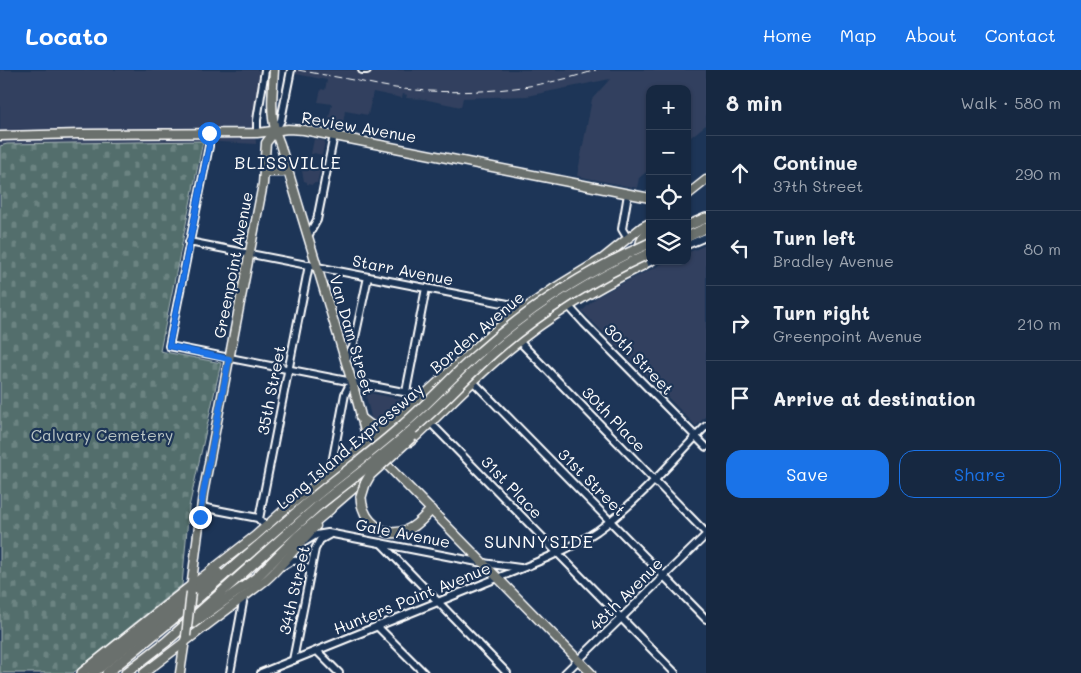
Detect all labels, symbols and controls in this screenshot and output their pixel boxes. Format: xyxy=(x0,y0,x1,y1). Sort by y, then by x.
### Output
text: Locato xyxy=(25,20,108,51)
text: Home xyxy=(763,23,812,47)
text: Map xyxy=(840,23,876,47)
text: About xyxy=(904,23,957,47)
text: Contact xyxy=(985,23,1056,47)
map controls xyxy=(646,85,691,265)
button: + xyxy=(646,85,691,130)
text: 8 min xyxy=(726,89,782,116)
text: Walk · 580 m xyxy=(961,92,1061,113)
street label: Review Avenue xyxy=(300,106,418,147)
route start xyxy=(198,122,221,145)
button: − xyxy=(646,130,691,175)
district label: BLISSVILLE xyxy=(234,150,342,174)
text: Continue xyxy=(773,150,858,175)
icon: ahead xyxy=(726,159,754,187)
text: 290 m xyxy=(1015,163,1061,184)
button: locate xyxy=(646,175,691,220)
text: 37th Street xyxy=(773,175,863,196)
street label: Greenpoint Avenue xyxy=(208,190,257,340)
button: layers xyxy=(646,220,691,265)
text: Turn left xyxy=(773,225,856,250)
icon: left xyxy=(726,234,754,262)
text: 80 m xyxy=(1024,238,1061,259)
street label: Starr Avenue xyxy=(351,249,455,290)
text: Bradley Avenue xyxy=(773,250,894,271)
street label: Van Dam Street xyxy=(325,272,380,397)
street label: Borden Avenue xyxy=(425,286,528,377)
text: Turn right xyxy=(773,300,870,325)
icon: right xyxy=(726,309,754,337)
text: 210 m xyxy=(1017,313,1061,334)
street label: 30th Street xyxy=(600,318,679,399)
text: Greenpoint Avenue xyxy=(773,325,922,346)
street label: 35th Street xyxy=(252,343,289,436)
street label: Long Island Expressway xyxy=(272,378,427,513)
street label: 30th Place xyxy=(578,381,651,456)
icon: arrive xyxy=(726,384,754,412)
text: Arrive at destination xyxy=(773,386,976,411)
park label: Calvary Cemetery xyxy=(31,424,173,445)
street label: 31st Street xyxy=(554,443,631,520)
button: Save xyxy=(726,450,889,498)
button: Share xyxy=(899,450,1061,498)
street label: 31st Place xyxy=(477,451,548,523)
route end xyxy=(189,506,212,529)
street label: Gale Avenue xyxy=(354,513,452,552)
district label: SUNNYSIDE xyxy=(484,529,594,553)
street label: 34th Street xyxy=(273,543,314,637)
street label: 48th Avenue xyxy=(584,552,667,635)
street label: Hunters Point Avenue xyxy=(330,556,493,639)

